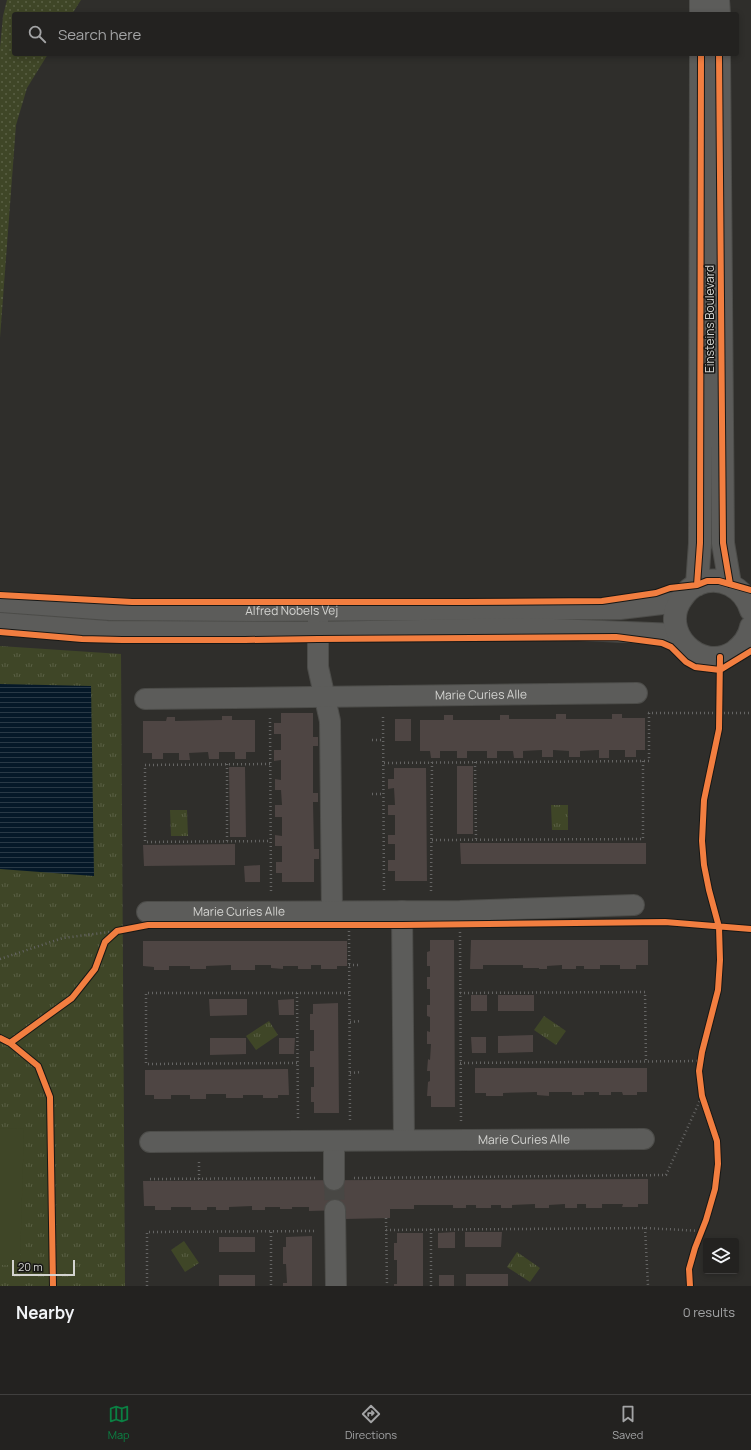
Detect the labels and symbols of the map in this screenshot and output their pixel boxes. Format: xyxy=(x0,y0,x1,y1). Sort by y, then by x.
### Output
street label: Einsteins Boulevard xyxy=(701,265,718,373)
street label: Alfred Nobels Vej xyxy=(245,602,338,619)
street label: Marie Curies Alle xyxy=(435,685,527,703)
street label: Marie Curies Alle xyxy=(193,903,285,920)
street label: Marie Curies Alle xyxy=(478,1130,570,1148)
scale bar xyxy=(12,1258,75,1277)

